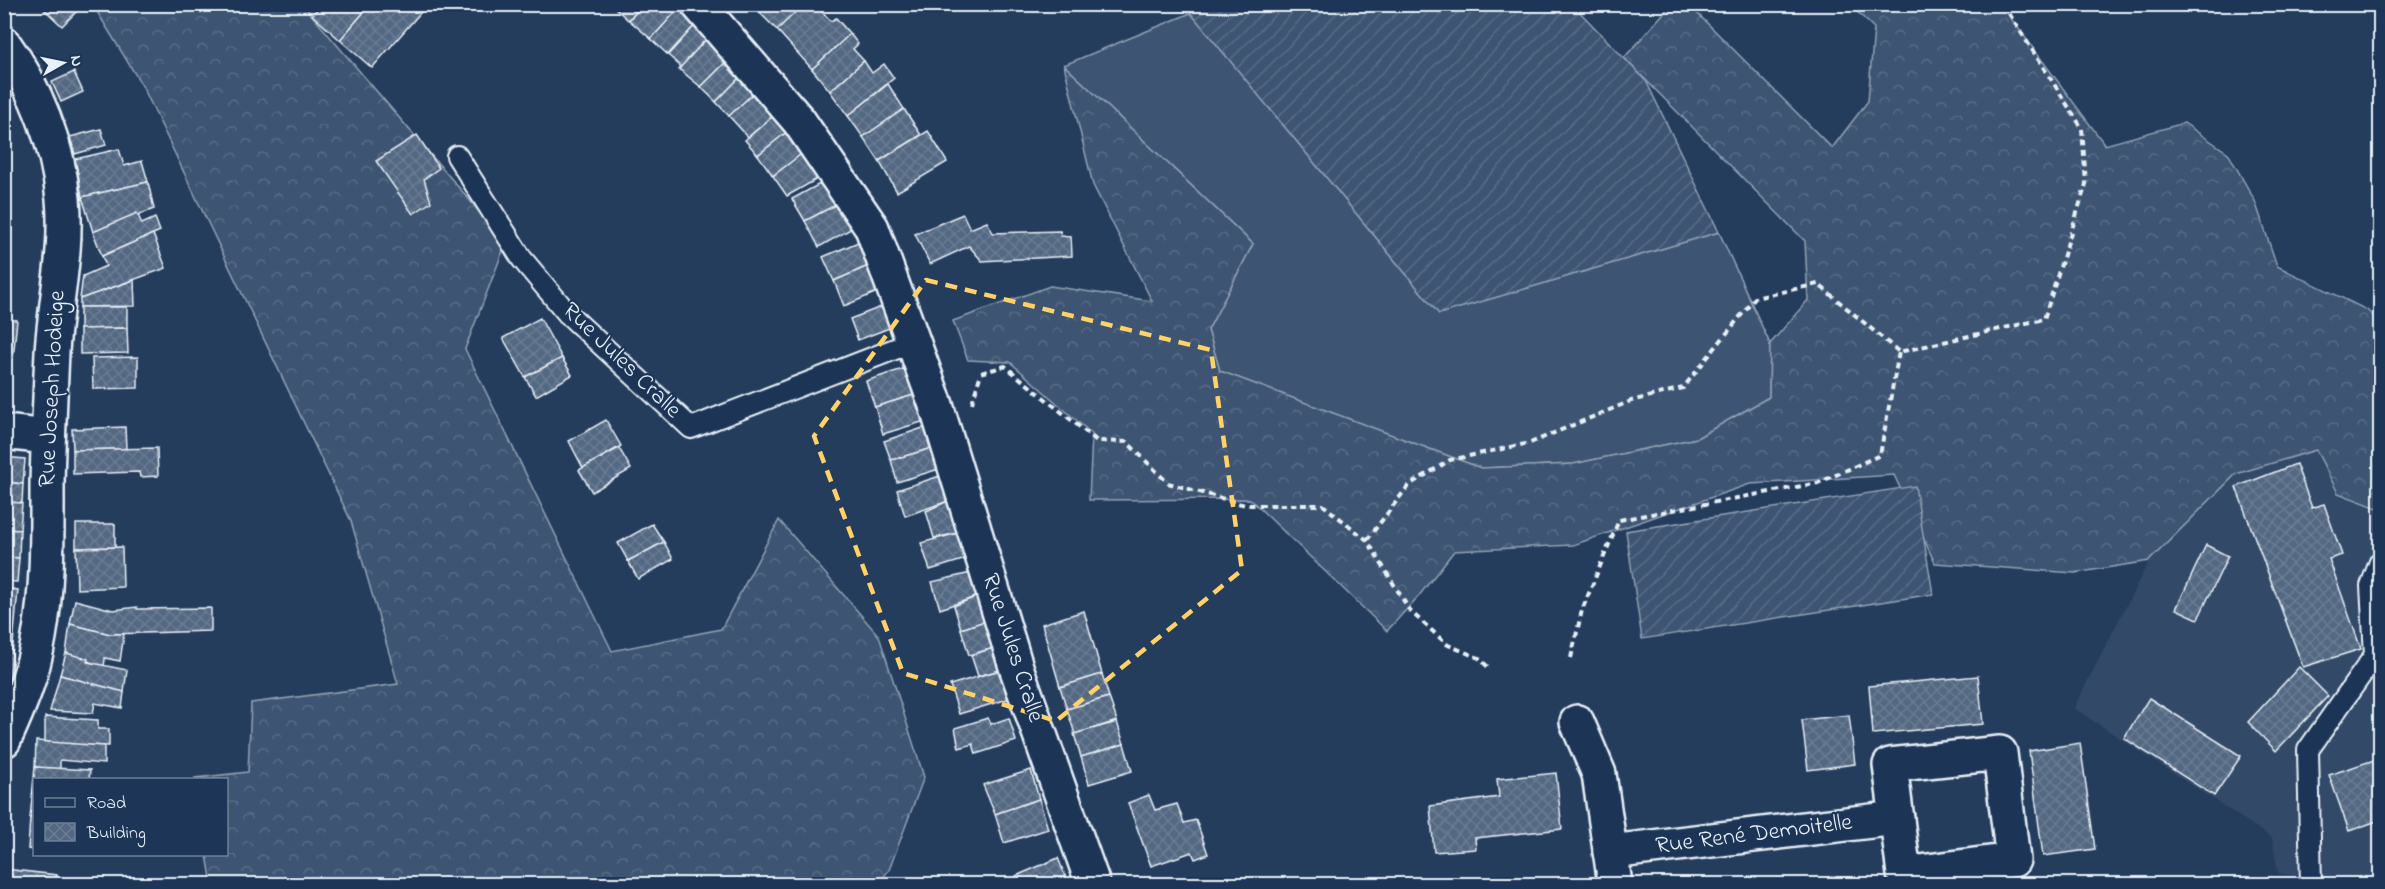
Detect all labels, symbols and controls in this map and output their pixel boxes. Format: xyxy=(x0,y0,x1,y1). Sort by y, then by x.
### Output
north arrow xyxy=(33,33,93,93)
text: N xyxy=(63,54,89,68)
street label: Rue Joseph Hodeige xyxy=(30,289,76,488)
street label: Rue Jules Cralle xyxy=(553,295,689,427)
street label: Rue Jules Cralle xyxy=(971,569,1053,727)
legend xyxy=(33,778,228,856)
text: Road xyxy=(87,791,126,817)
street label: Rue René Demoitelle xyxy=(1654,806,1854,864)
text: Building xyxy=(86,821,146,848)

